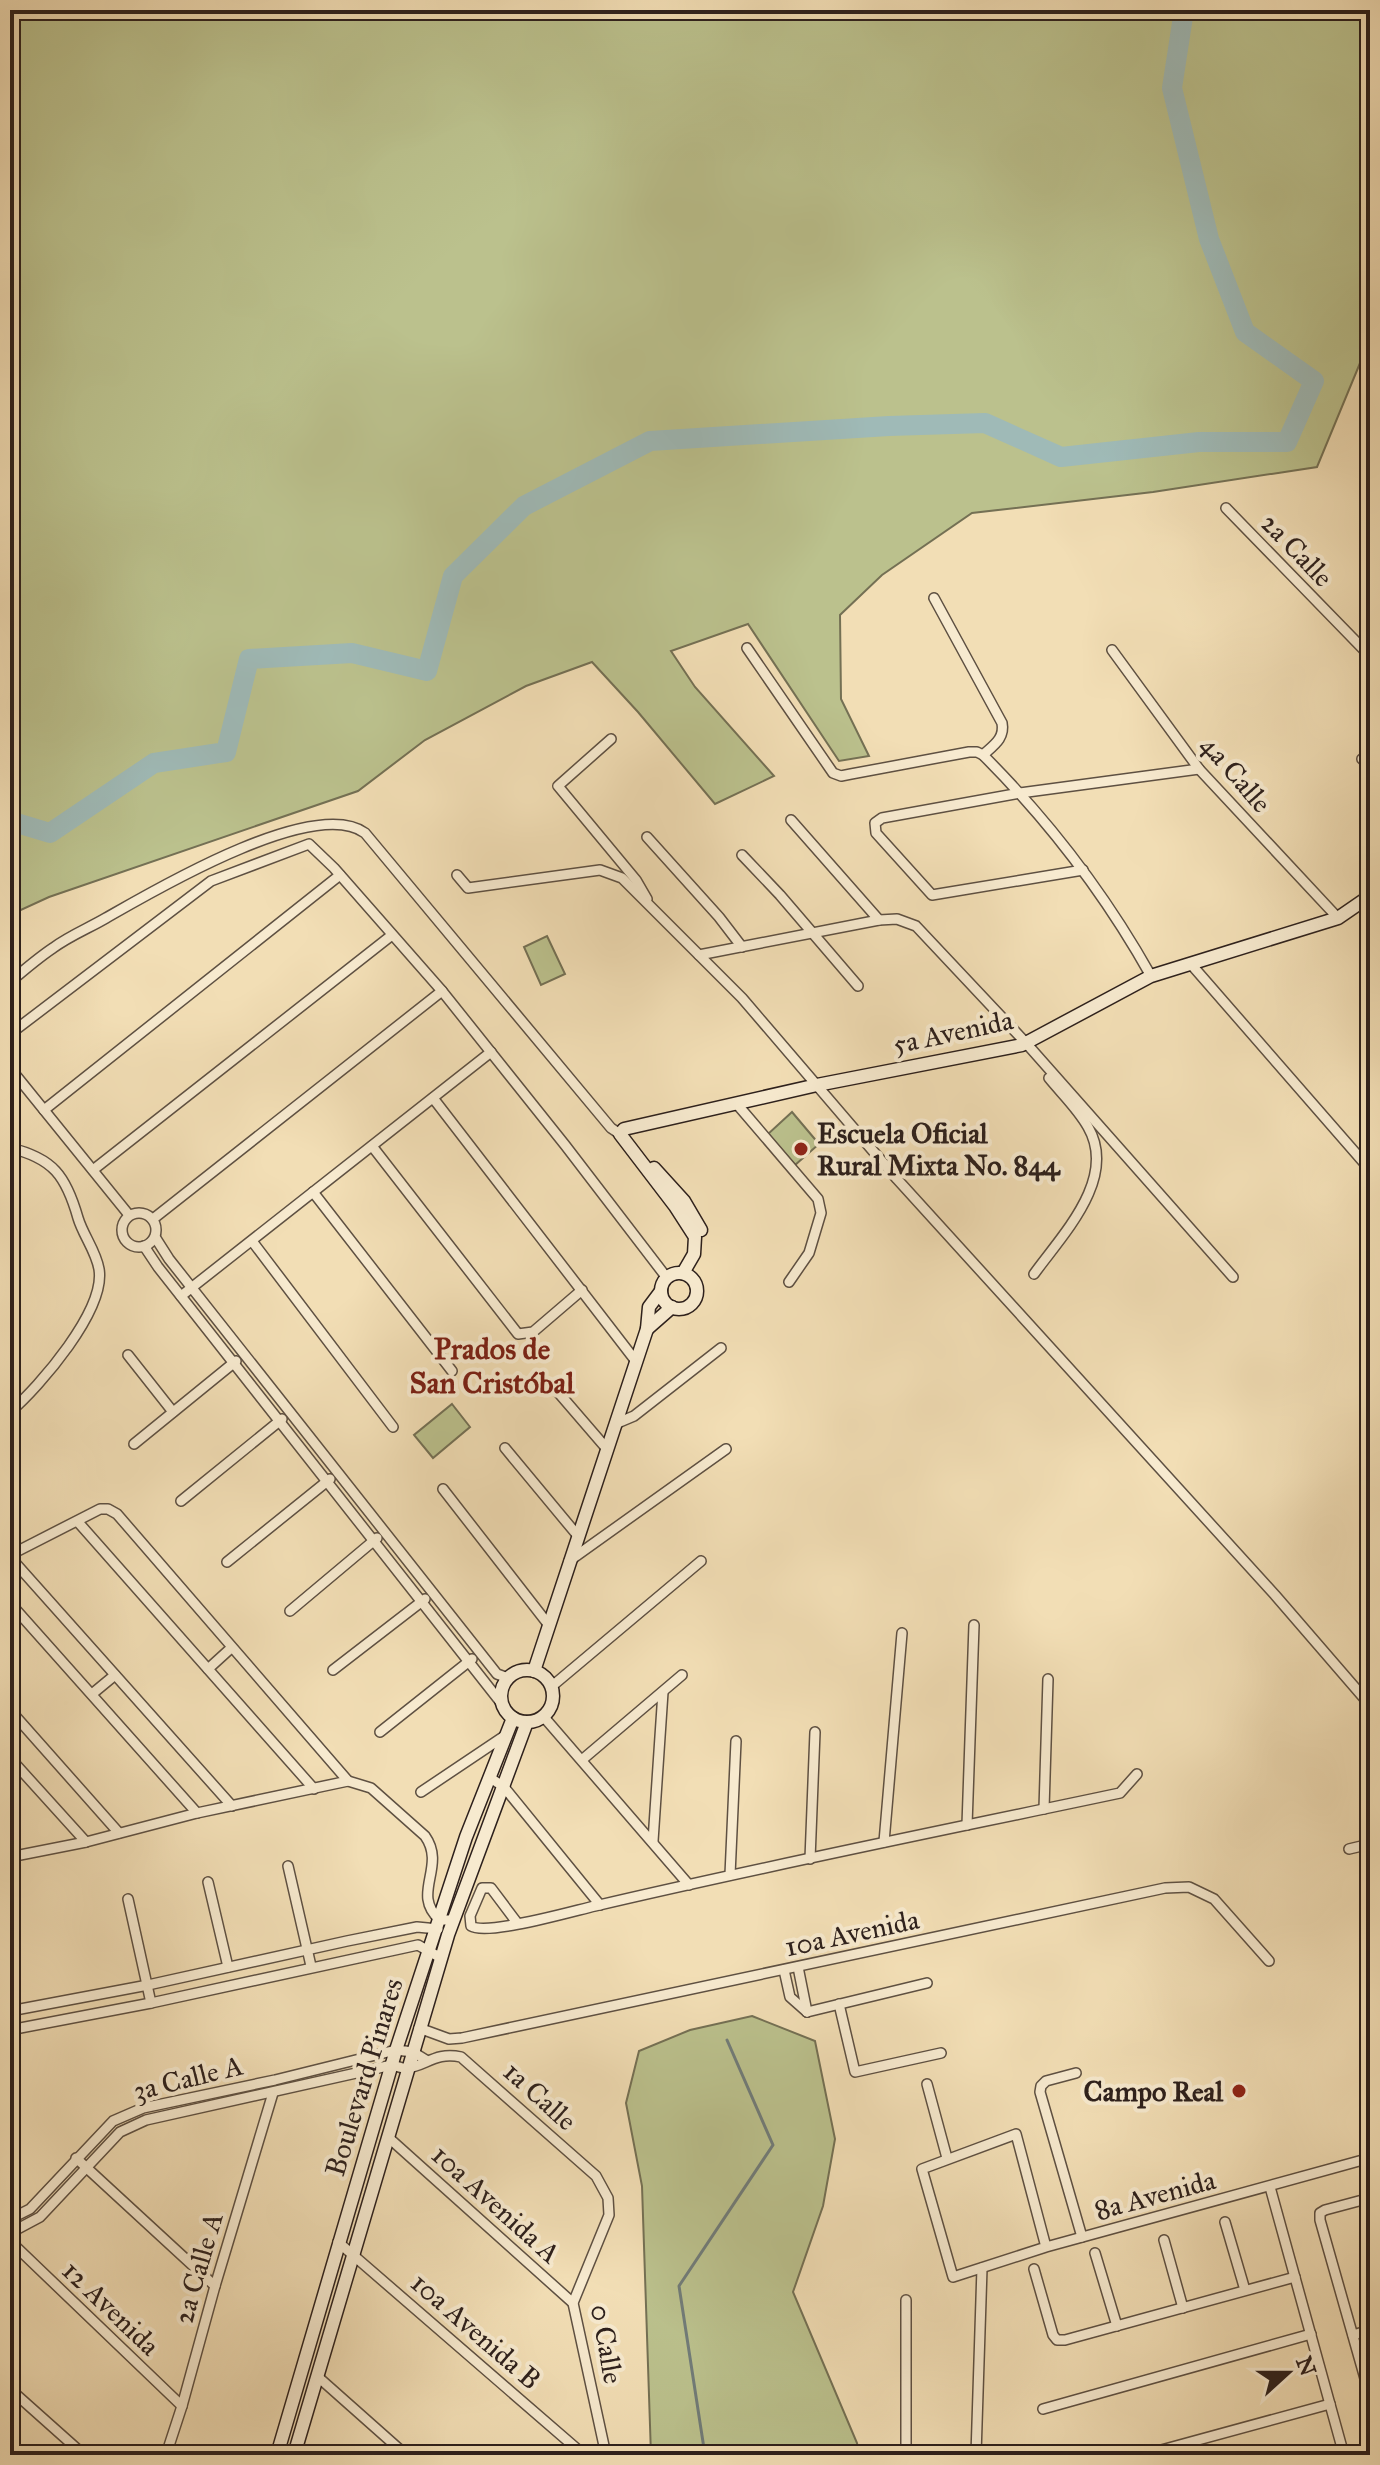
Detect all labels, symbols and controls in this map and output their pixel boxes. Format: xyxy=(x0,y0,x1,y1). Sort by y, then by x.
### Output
street label: 2a Calle xyxy=(1253,506,1341,594)
street label: 4a Calle xyxy=(1193,728,1279,820)
street label: 5a Avenida xyxy=(890,1002,1016,1062)
place label: Escuela Oficial Rural Mixta No. 844 xyxy=(817,1116,1061,1183)
marker: Escuela Oficial Rural Mixta No. 844 xyxy=(792,1140,810,1158)
district label: Prados de San Cristóbal xyxy=(410,1331,575,1401)
street label: 10a Avenida xyxy=(782,1902,922,1964)
street label: Boulevard Pinares xyxy=(317,1974,411,2180)
street label: 3a Calle A xyxy=(130,2047,247,2108)
street label: 1a Calle xyxy=(496,2054,584,2138)
place label: Campo Real xyxy=(1084,2074,1223,2109)
marker: Campo Real xyxy=(1230,2082,1248,2100)
street label: 10a Avenida A xyxy=(424,2137,568,2271)
street label: 8a Avenida xyxy=(1091,2162,1220,2228)
street label: 2a Calle A xyxy=(165,2208,231,2328)
street label: 12 Avenida xyxy=(55,2253,167,2363)
street label: 10a Avenida B xyxy=(404,2265,548,2397)
street label: 0 Calle xyxy=(583,2302,631,2386)
north arrow xyxy=(1248,2333,1328,2413)
text: N xyxy=(1290,2352,1322,2380)

